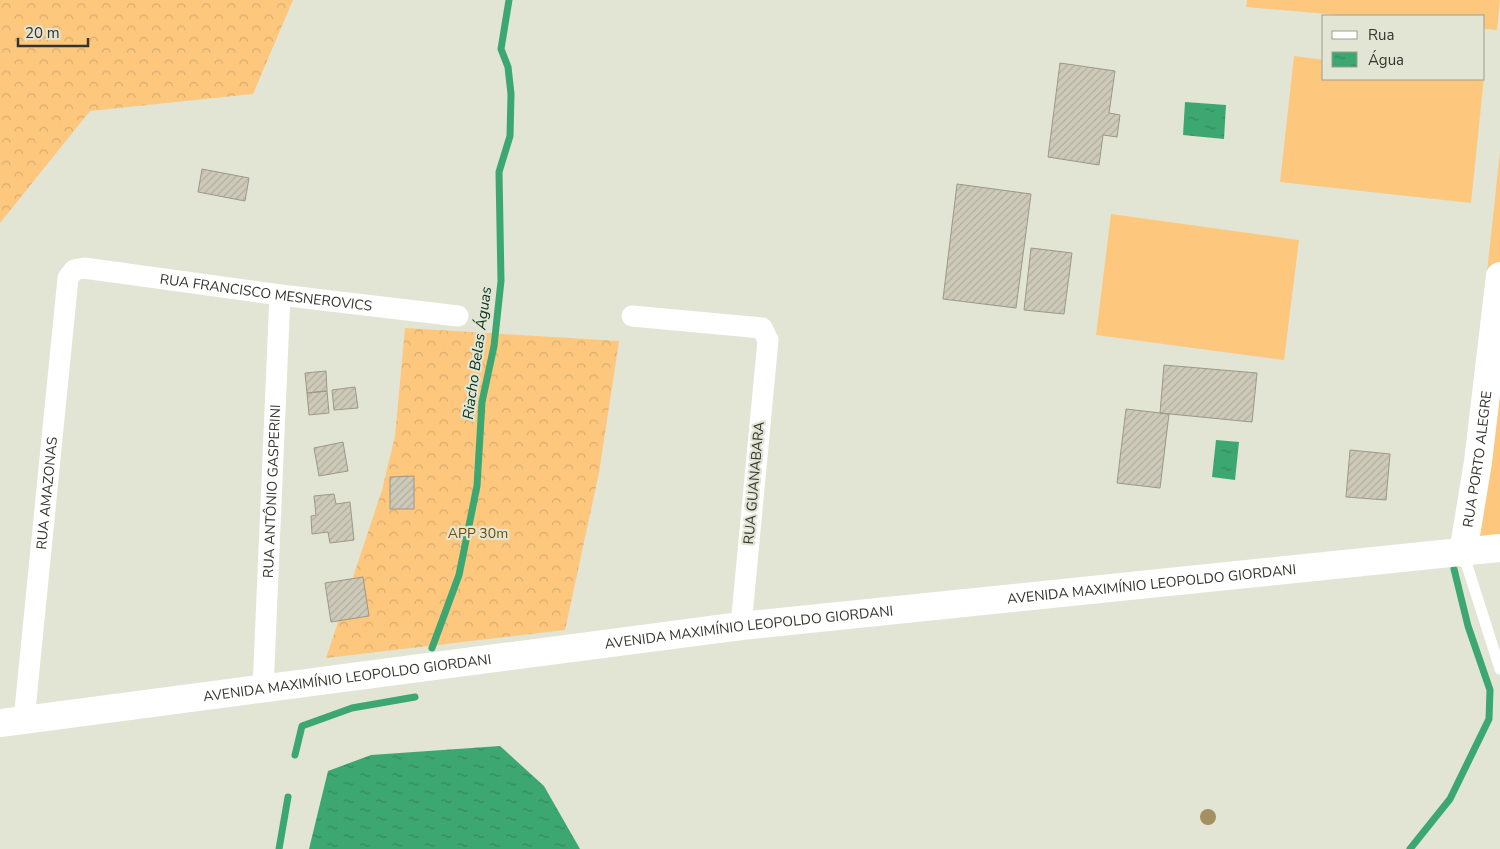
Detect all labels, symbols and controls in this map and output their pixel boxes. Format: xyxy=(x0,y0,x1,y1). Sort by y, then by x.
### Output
scale bar xyxy=(18,15,88,47)
legend xyxy=(1322,15,1485,80)
text: 20 m xyxy=(25,23,60,43)
text: Rua xyxy=(1368,25,1394,45)
text: Água xyxy=(1368,50,1404,70)
street label: RUA FRANCISCO MESNEROVICS xyxy=(159,269,374,315)
water label: Riacho Belas Águas xyxy=(458,285,496,421)
street label: RUA PORTO ALEGRE xyxy=(1458,390,1496,529)
street label: RUA ANTÔNIO GASPERINI xyxy=(258,404,285,578)
street label: RUA GUANABARA xyxy=(739,421,769,545)
street label: RUA AMAZONAS xyxy=(32,435,62,551)
park label: APP 30m xyxy=(448,524,508,543)
street label: AVENIDA MAXIMÍNIO LEOPOLDO GIORDANI xyxy=(1006,560,1297,608)
street label: AVENIDA MAXIMÍNIO LEOPOLDO GIORDANI xyxy=(603,601,894,653)
street label: AVENIDA MAXIMÍNIO LEOPOLDO GIORDANI xyxy=(202,649,492,706)

